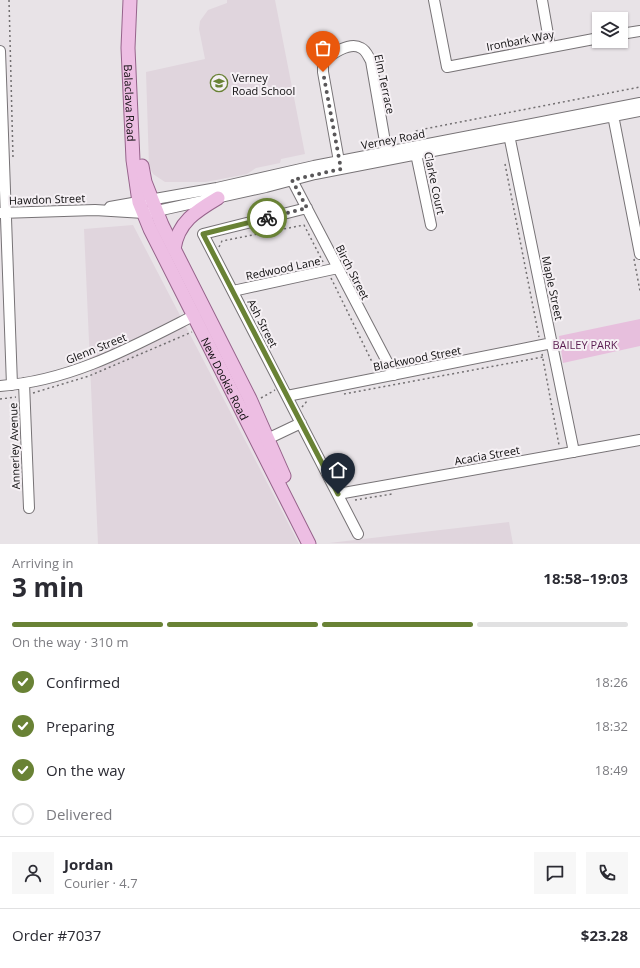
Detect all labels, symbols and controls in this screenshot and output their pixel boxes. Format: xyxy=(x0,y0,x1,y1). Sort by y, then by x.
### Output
map controls xyxy=(592,12,628,48)
button: layers xyxy=(592,12,628,48)
street label: Ironbark Way xyxy=(485,26,556,54)
pin xyxy=(306,31,340,72)
icon: bag xyxy=(312,37,334,59)
street label: Elm Terrace xyxy=(371,53,399,115)
street label: Balaclava Road xyxy=(121,64,140,142)
place label: Verney Road School xyxy=(232,70,295,98)
school or university icon: Verney Road School xyxy=(209,73,229,93)
street label: Verney Road xyxy=(360,125,426,153)
street label: Clarke Court xyxy=(421,150,449,216)
street label: Hawdon Street xyxy=(9,190,86,208)
courier xyxy=(247,198,287,238)
icon: bike xyxy=(256,207,278,229)
street label: Birch Street xyxy=(333,242,373,302)
street label: Redwood Lane xyxy=(244,253,322,283)
street label: Maple Street xyxy=(539,255,567,322)
street label: Ash Street xyxy=(244,296,282,350)
street label: Glenn Street xyxy=(64,329,129,367)
street label: New Dookie Road xyxy=(198,334,253,422)
park label: BAILEY PARK xyxy=(552,337,618,352)
street label: Blackwood Street xyxy=(372,342,462,374)
street label: Annerley Avenue xyxy=(5,402,23,490)
street label: Acacia Street xyxy=(453,442,521,468)
pin xyxy=(321,453,355,494)
icon: home xyxy=(327,459,349,481)
text: Arriving in xyxy=(12,554,74,572)
text: 18:58–19:03 xyxy=(543,568,628,588)
text: 3 min xyxy=(12,569,84,605)
text: On the way · 310 m xyxy=(12,633,128,651)
icon: check xyxy=(12,671,34,693)
text: Confirmed xyxy=(46,672,120,692)
text: 18:26 xyxy=(595,673,628,691)
icon: check xyxy=(12,715,34,737)
text: Preparing xyxy=(46,716,114,736)
text: 18:32 xyxy=(595,717,628,735)
icon: check xyxy=(12,759,34,781)
text: On the way xyxy=(46,760,125,780)
text: 18:49 xyxy=(595,761,628,779)
text: Delivered xyxy=(46,804,113,824)
button: person xyxy=(12,852,54,894)
button: chat xyxy=(534,852,576,894)
button: phone xyxy=(586,852,628,894)
text: Jordan xyxy=(64,854,113,874)
text: Courier · 4.7 xyxy=(64,874,138,892)
text: Order #7037 xyxy=(12,925,101,945)
text: $23.28 xyxy=(581,925,628,945)

